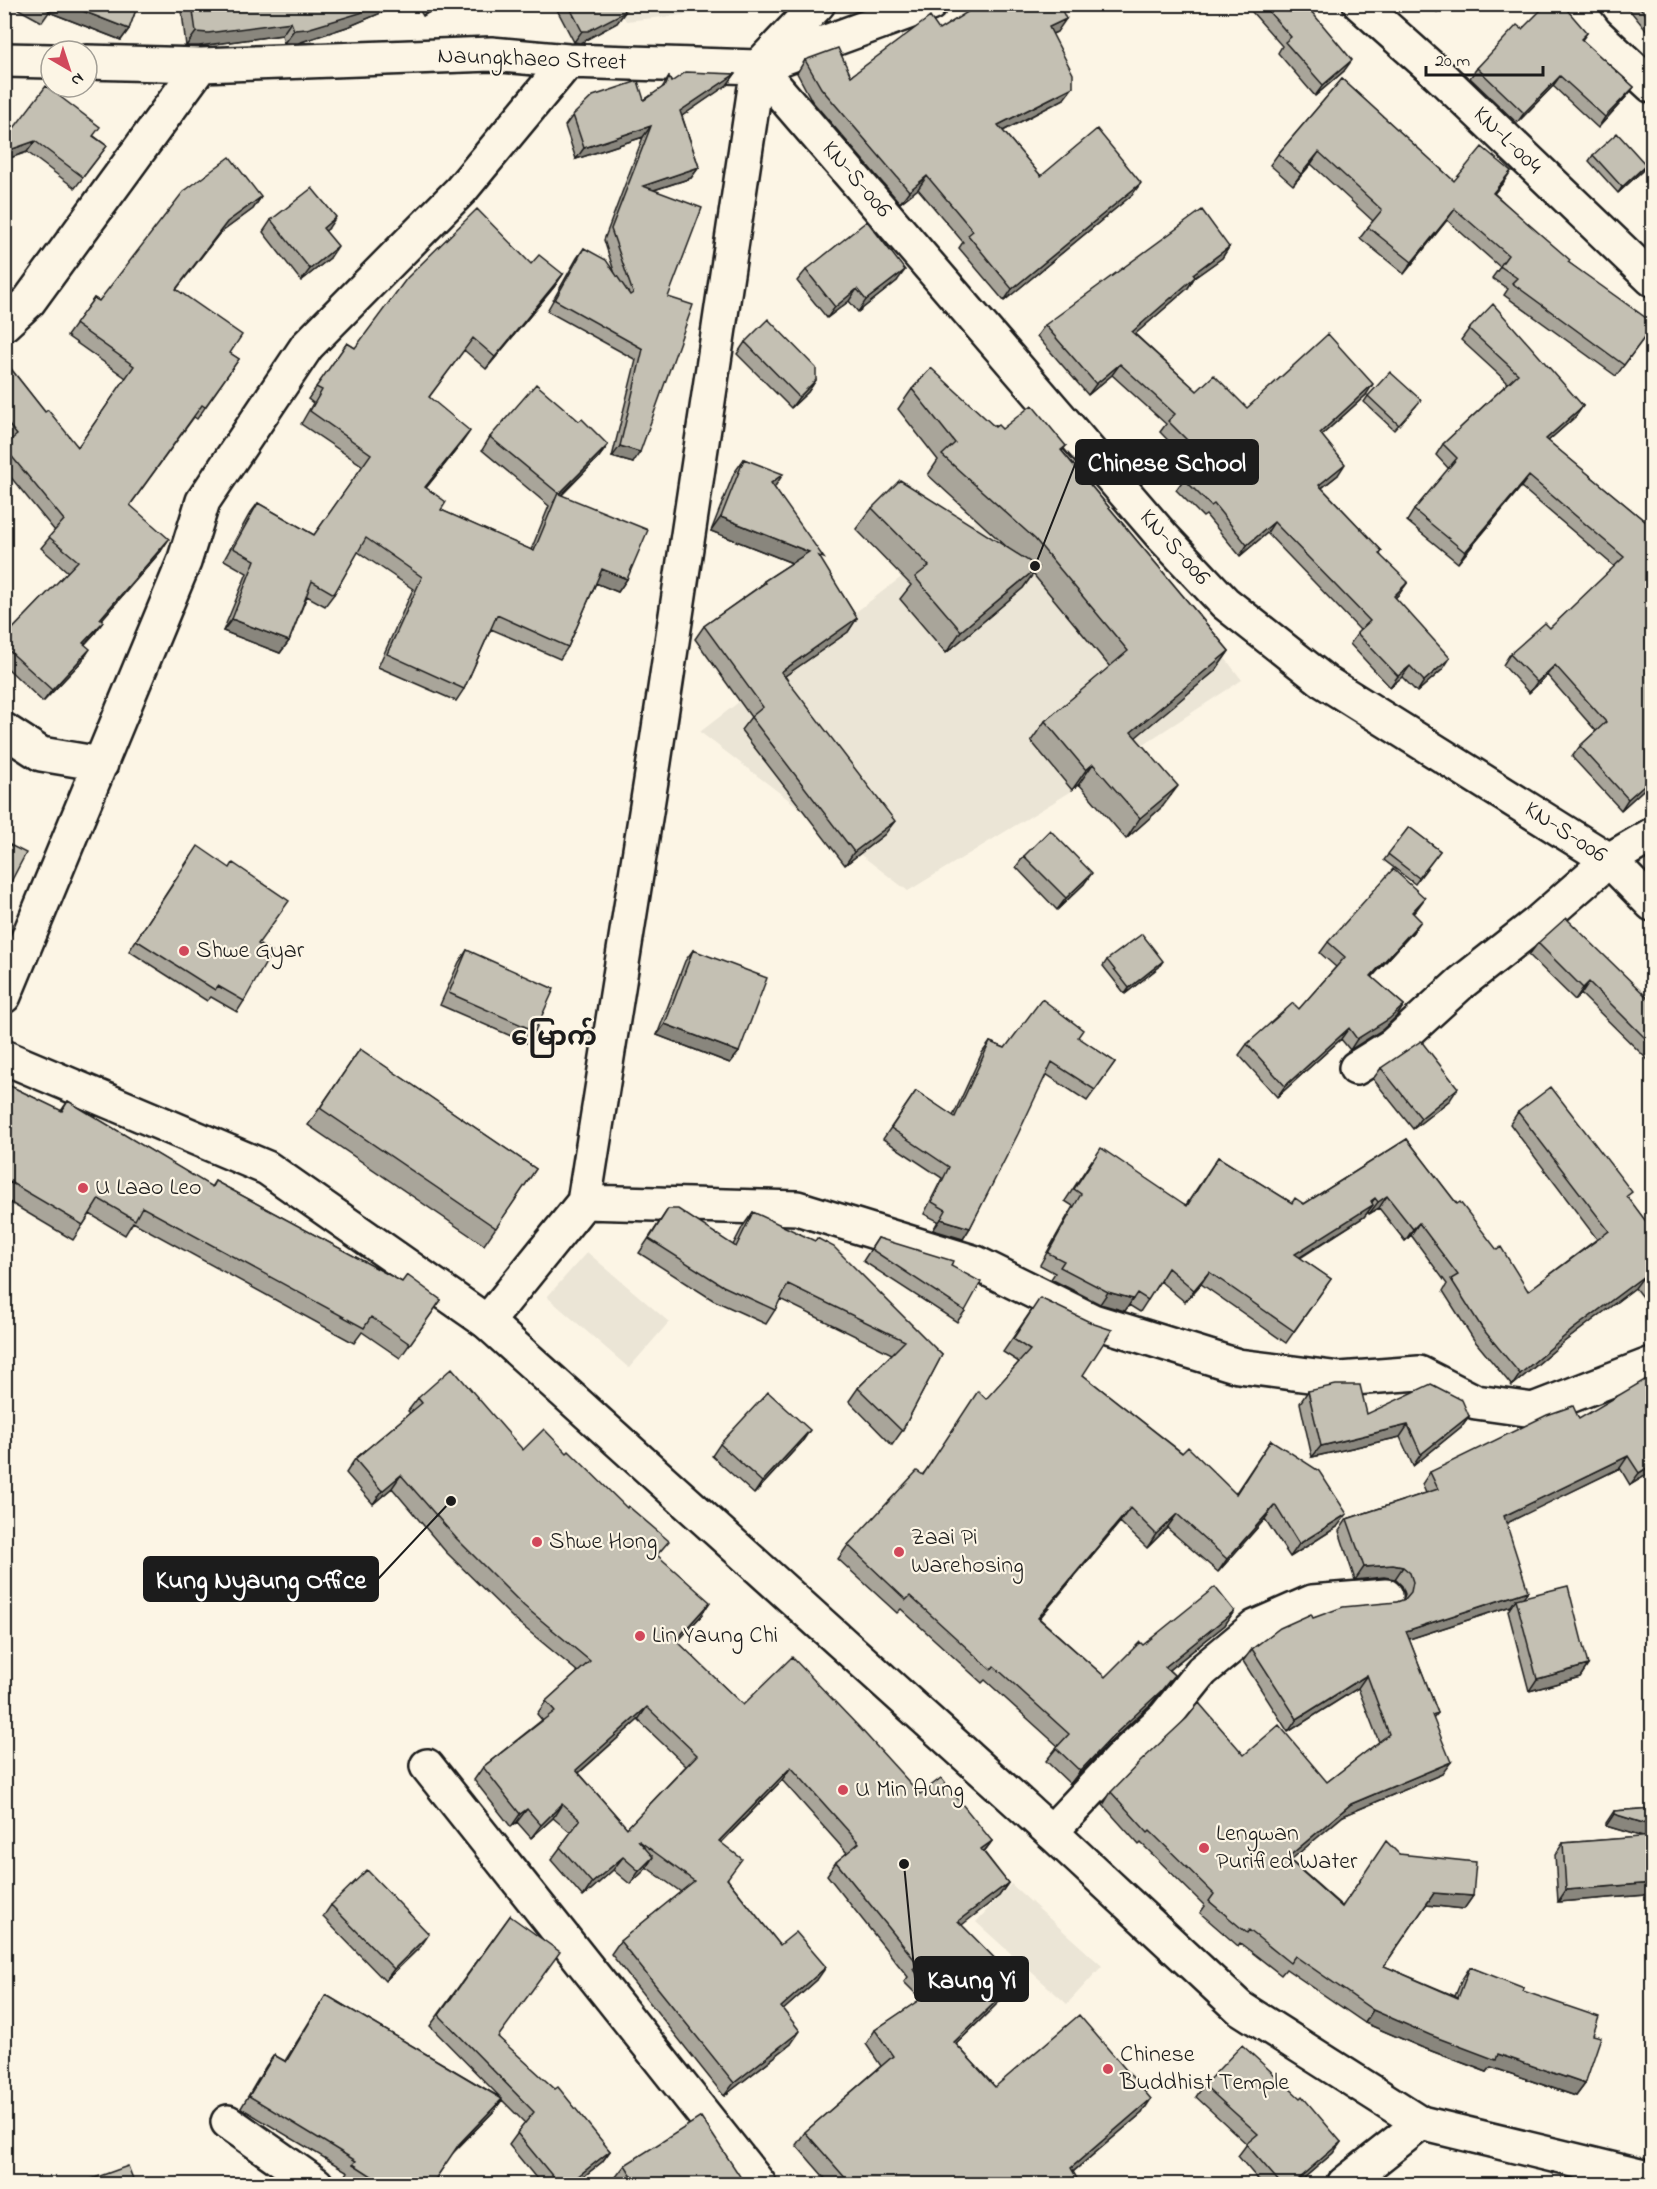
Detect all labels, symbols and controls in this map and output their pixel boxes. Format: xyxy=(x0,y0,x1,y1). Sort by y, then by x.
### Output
north arrow xyxy=(39,39,99,99)
street label: Naungkhaeo Street xyxy=(437,39,627,81)
scale bar xyxy=(1426,39,1543,77)
text: 20 m xyxy=(1435,49,1470,75)
text: N xyxy=(65,66,89,92)
street label: KN-L-004 xyxy=(1464,99,1550,183)
street label: KN-S-006 xyxy=(812,134,900,227)
callout: Chinese School xyxy=(1076,440,1258,484)
text: Chinese School xyxy=(1088,446,1246,484)
street label: KN-S-006 xyxy=(1130,502,1218,594)
street label: KN-S-006 xyxy=(1517,793,1614,873)
place label: Shwe Gyar xyxy=(196,934,305,970)
marker: Shwe Gyar xyxy=(177,944,191,958)
district label: မြောက် xyxy=(511,1017,597,1058)
place label: U Laao Leo xyxy=(95,1171,202,1206)
marker: U Laao Leo xyxy=(76,1181,90,1195)
place label: Zaai Pi Warehosing xyxy=(911,1521,1024,1584)
place label: Shwe Hong xyxy=(549,1525,657,1560)
marker: Shwe Hong xyxy=(530,1535,544,1549)
marker: Zaai Pi Warehosing xyxy=(892,1545,906,1559)
callout: Kung Nyaung Office xyxy=(144,1557,378,1601)
text: Kung Nyaung Office xyxy=(156,1563,368,1602)
place label: Lin Yaung Chi xyxy=(652,1619,778,1654)
marker: Lin Yaung Chi xyxy=(633,1629,647,1643)
place label: U Min Aung xyxy=(855,1773,964,1808)
marker: U Min Aung xyxy=(836,1783,850,1797)
place label: Lengwan Purified Water xyxy=(1216,1817,1358,1880)
marker: Lengwan Purified Water xyxy=(1197,1841,1211,1855)
callout: Kaung Yi xyxy=(915,1957,1028,2001)
text: Kaung Yi xyxy=(927,1963,1017,2002)
place label: Chinese Buddhist Temple xyxy=(1119,2038,1289,2101)
marker: Chinese Buddhist Temple xyxy=(1101,2062,1115,2076)

